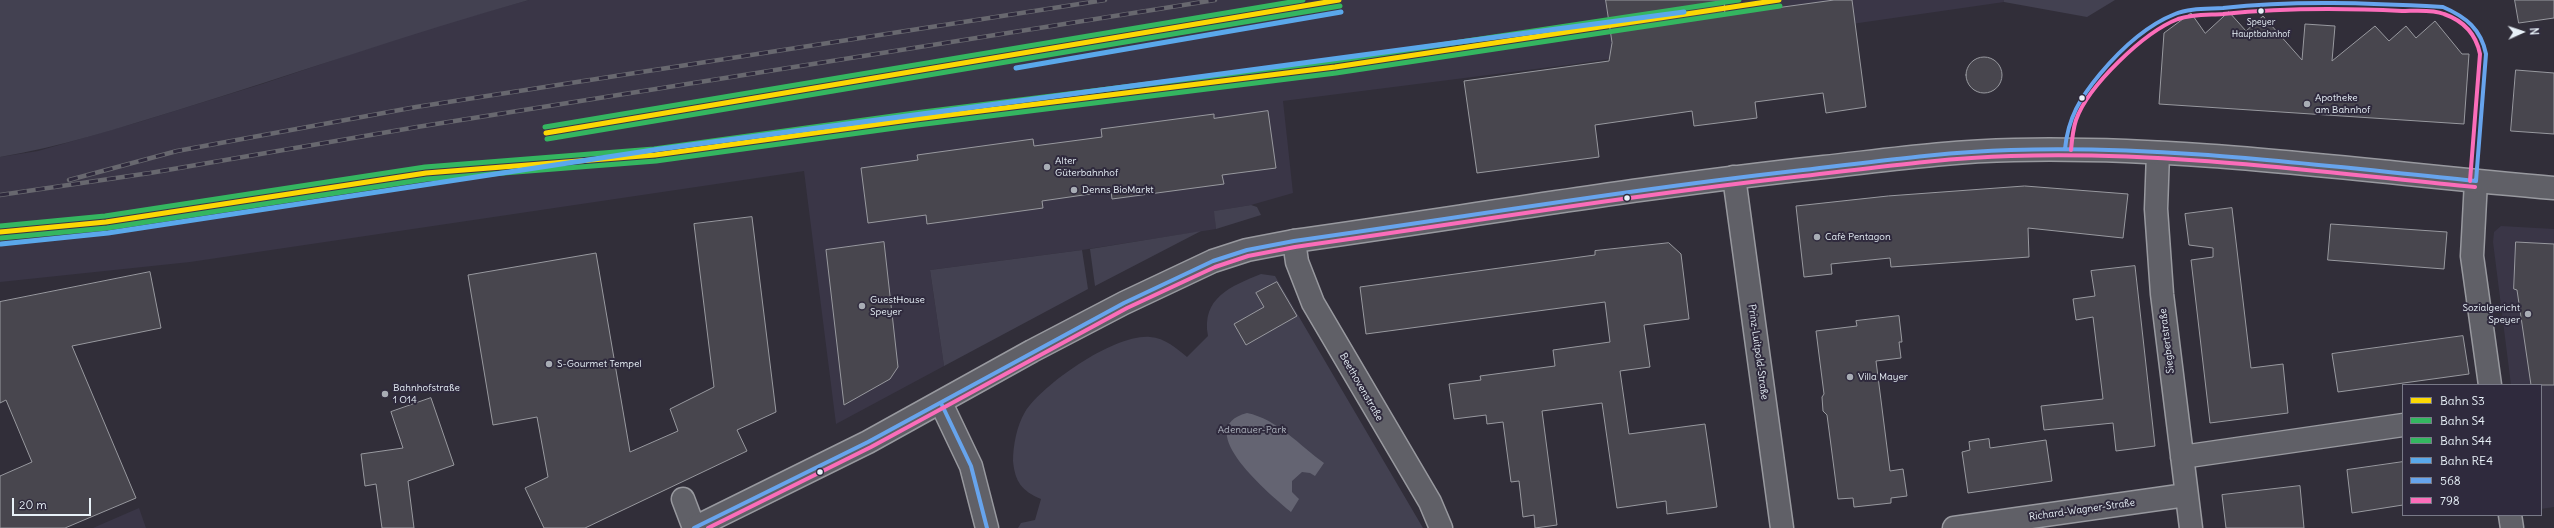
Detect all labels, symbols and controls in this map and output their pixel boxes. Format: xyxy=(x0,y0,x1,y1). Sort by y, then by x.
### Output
marker: Speyer Hauptbahnhof xyxy=(2256,6,2266,16)
north arrow xyxy=(2502,12,2542,52)
place label: Speyer Hauptbahnhof xyxy=(2232,17,2290,38)
text: N xyxy=(2527,27,2541,36)
place label: Apotheke am Bahnhof xyxy=(2315,92,2370,116)
unlabelled marker xyxy=(2077,93,2087,103)
marker: Apotheke am Bahnhof xyxy=(2302,99,2312,109)
place label: Alter Güterbahnhof xyxy=(1055,155,1118,178)
marker: Alter Güterbahnhof xyxy=(1042,162,1052,172)
place label: Denns BioMarkt xyxy=(1082,184,1154,196)
marker: Denns BioMarkt xyxy=(1069,185,1079,195)
unlabelled marker xyxy=(1622,193,1632,203)
place label: Cafè Pentagon xyxy=(1825,231,1891,243)
marker: Cafè Pentagon xyxy=(1812,232,1822,242)
place label: GuestHouse Speyer xyxy=(870,294,925,318)
marker: GuestHouse Speyer xyxy=(857,301,867,311)
place label: Sozialgericht Speyer xyxy=(2463,302,2520,326)
street label: Prinz-Luitpold-Straße xyxy=(1745,304,1771,400)
street label: Siegbertstraße xyxy=(2157,308,2177,374)
marker: Sozialgericht Speyer xyxy=(2523,309,2533,319)
street label: Beethovenstraße xyxy=(1337,351,1385,423)
place label: S-Gourmet Tempel xyxy=(557,358,642,370)
marker: S-Gourmet Tempel xyxy=(544,359,554,369)
place label: Villa Mayer xyxy=(1858,371,1908,383)
marker: Villa Mayer xyxy=(1845,372,1855,382)
place label: Bahnhofstraße 1 O14 xyxy=(393,382,460,406)
legend xyxy=(2402,384,2542,516)
marker: Bahnhofstraße 1 O14 xyxy=(380,389,390,399)
text: Bahn S3 xyxy=(2440,393,2485,408)
text: Bahn S4 xyxy=(2440,413,2485,428)
park label: Adenauer-Park xyxy=(1218,424,1286,436)
text: Bahn S44 xyxy=(2440,433,2492,448)
text: Bahn RE4 xyxy=(2440,453,2493,468)
unlabelled marker xyxy=(815,467,825,477)
text: 568 xyxy=(2440,473,2461,488)
scale bar xyxy=(14,490,93,516)
text: 798 xyxy=(2440,493,2460,508)
text: 20 m xyxy=(19,497,47,512)
street label: Richard-Wagner-Straße xyxy=(2028,497,2136,523)

